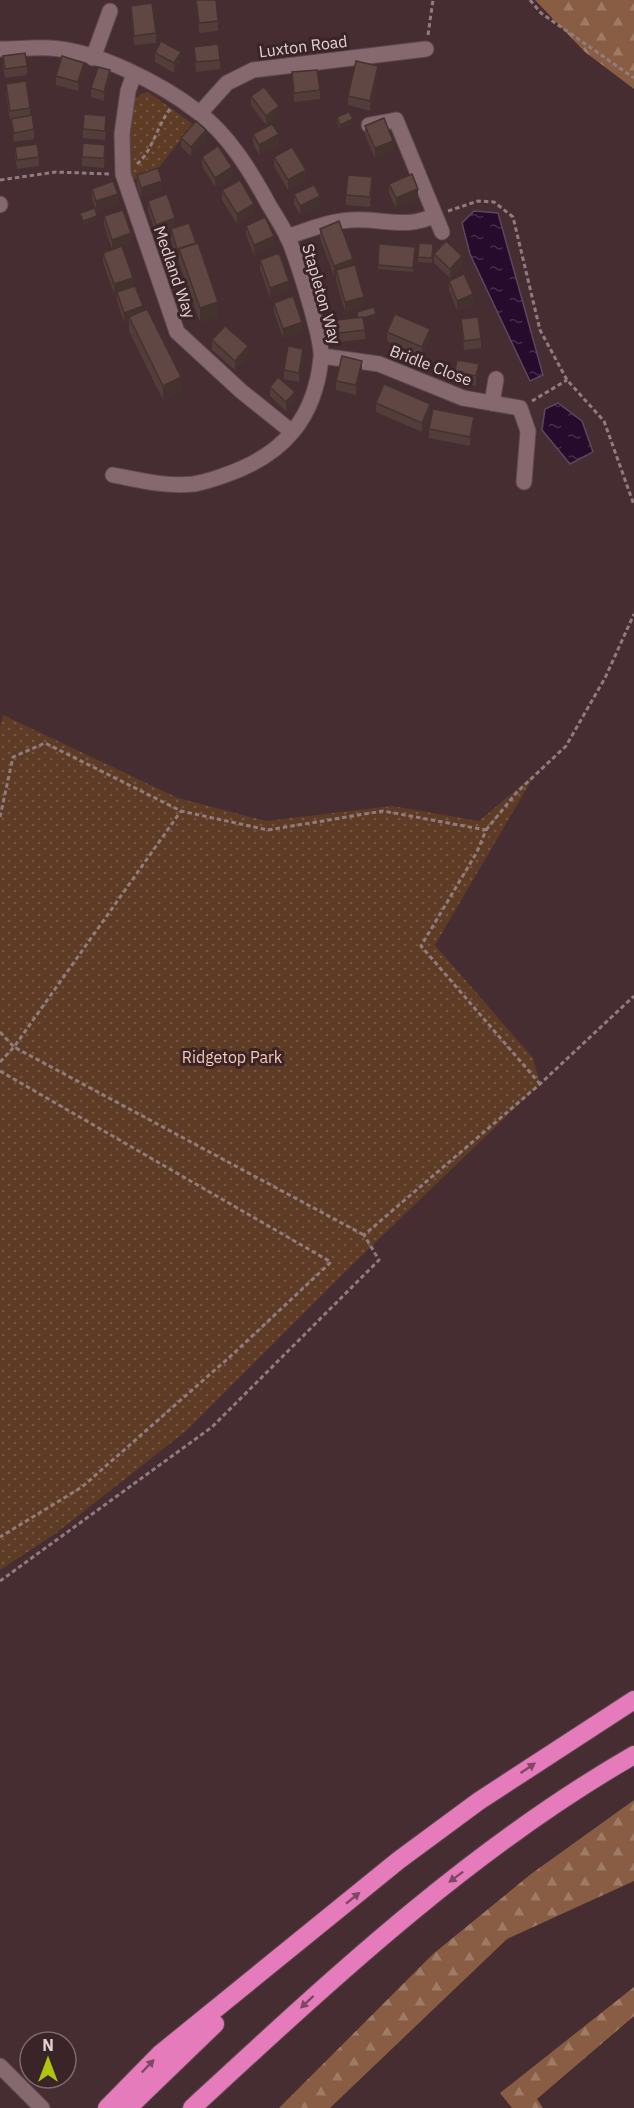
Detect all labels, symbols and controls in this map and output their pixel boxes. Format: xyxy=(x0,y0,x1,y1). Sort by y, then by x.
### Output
street label: Luxton Road xyxy=(258,31,348,61)
street label: Medland Way xyxy=(150,223,200,321)
street label: Stapleton Way xyxy=(298,241,346,347)
street label: Bridle Close xyxy=(387,340,475,390)
park label: Ridgetop Park xyxy=(182,1047,283,1067)
one-way arrow xyxy=(519,1762,535,1774)
one-way arrow xyxy=(448,1870,463,1882)
one-way arrow xyxy=(345,1892,360,1905)
one-way arrow xyxy=(299,1995,314,2009)
north arrow xyxy=(18,2030,78,2090)
text: N xyxy=(42,2035,54,2055)
one-way arrow xyxy=(141,2058,155,2073)

